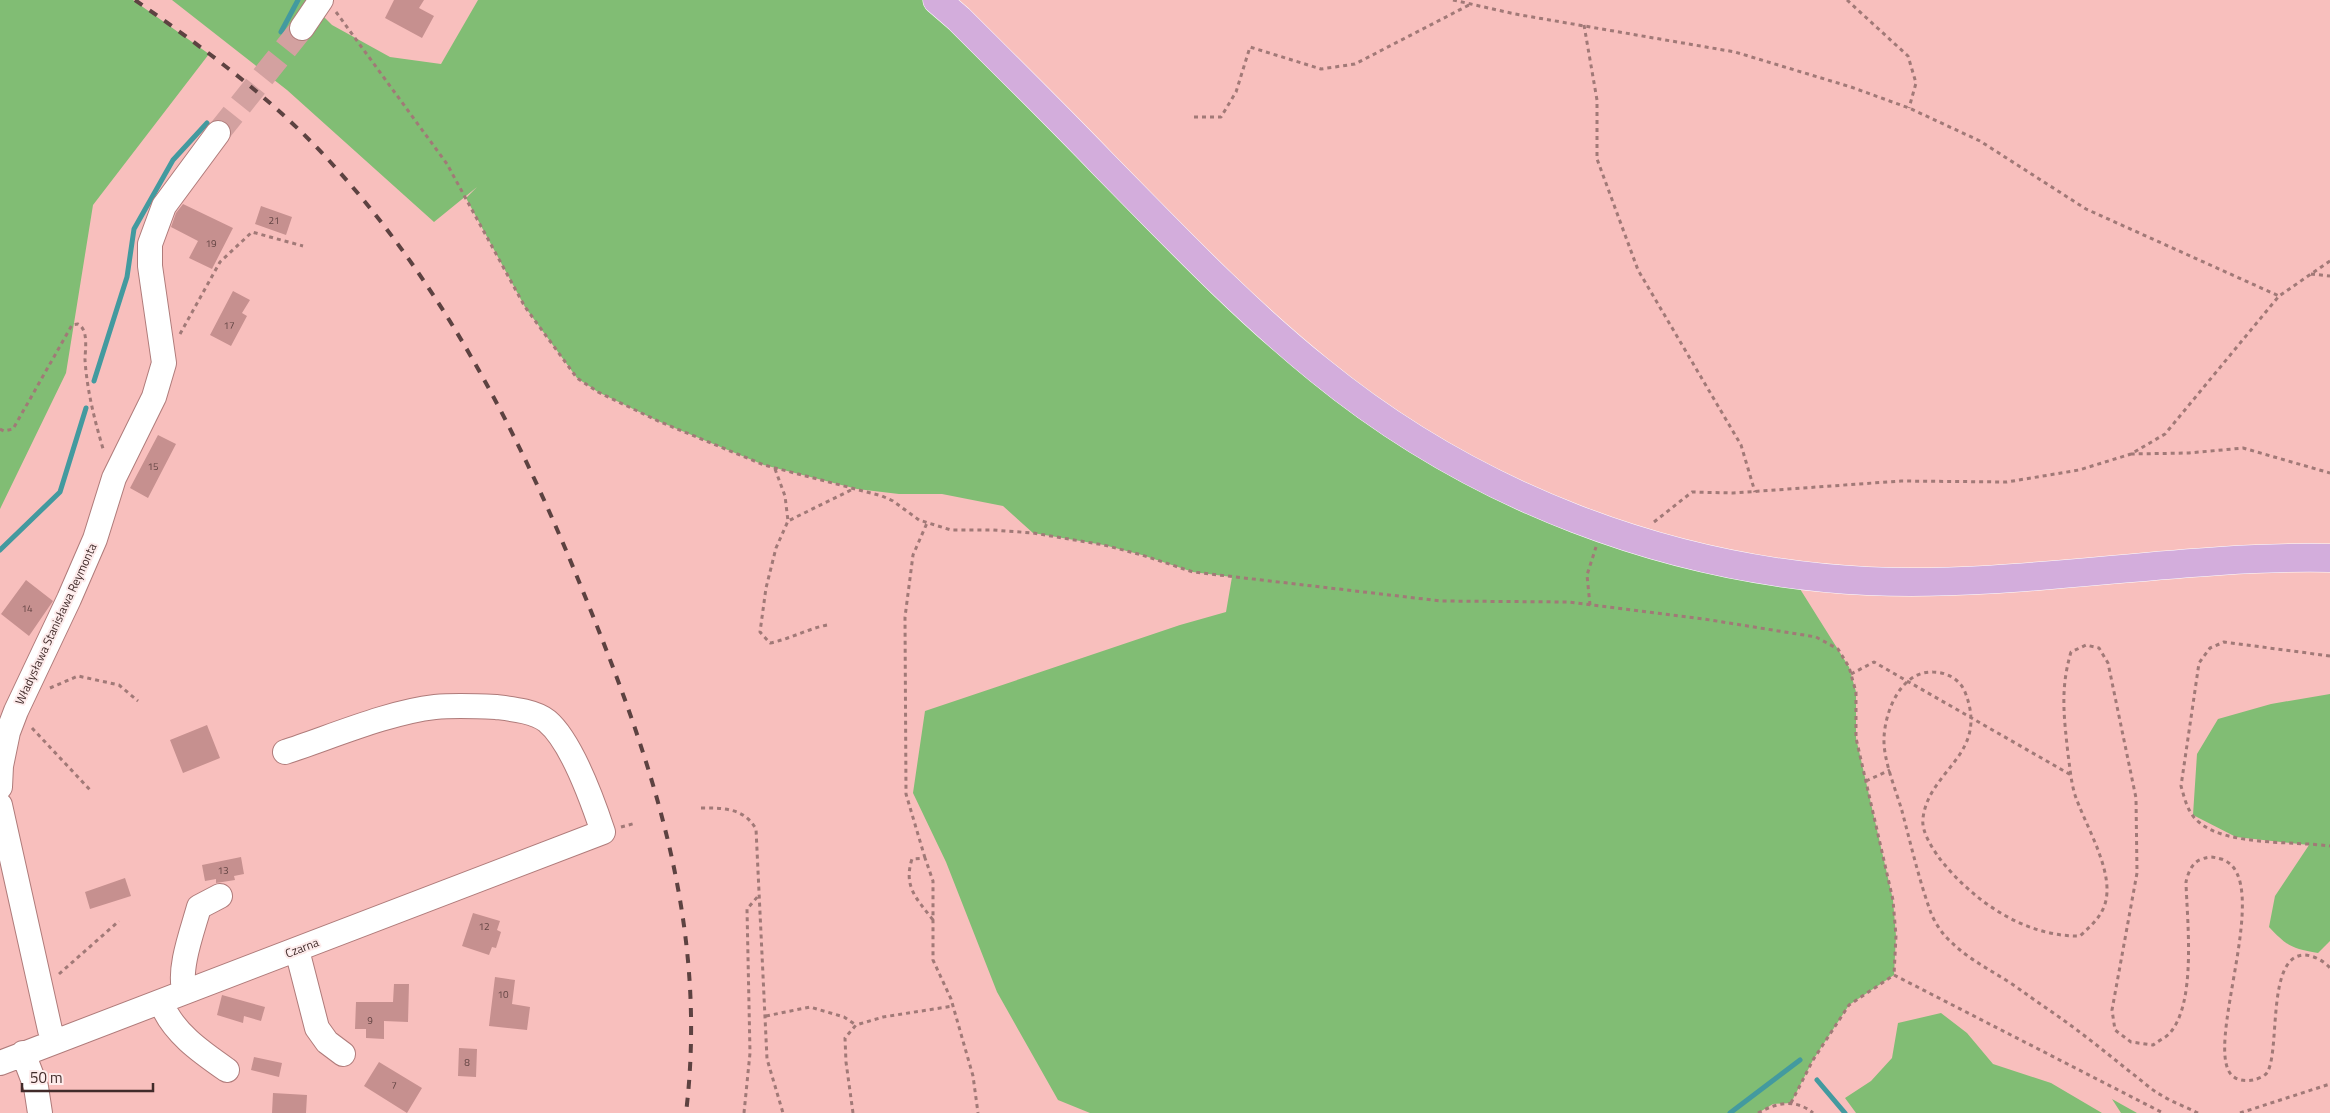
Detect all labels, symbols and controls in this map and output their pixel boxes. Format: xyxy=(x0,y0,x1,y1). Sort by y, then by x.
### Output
house number: 21 xyxy=(268,213,280,228)
house number: 19 xyxy=(205,236,217,251)
house number: 17 xyxy=(223,318,235,333)
house number: 15 xyxy=(147,459,159,474)
street label: Władysława Stanisława Reymonta xyxy=(10,540,101,708)
house number: 14 xyxy=(21,601,33,616)
house number: 13 xyxy=(217,863,229,878)
house number: 12 xyxy=(478,919,490,934)
street label: Czarna xyxy=(282,932,321,963)
house number: 10 xyxy=(497,987,509,1002)
house number: 9 xyxy=(367,1013,373,1028)
house number: 8 xyxy=(464,1055,470,1070)
scale bar xyxy=(22,1060,154,1092)
text: 50 m xyxy=(30,1066,63,1089)
house number: 7 xyxy=(391,1078,397,1093)

